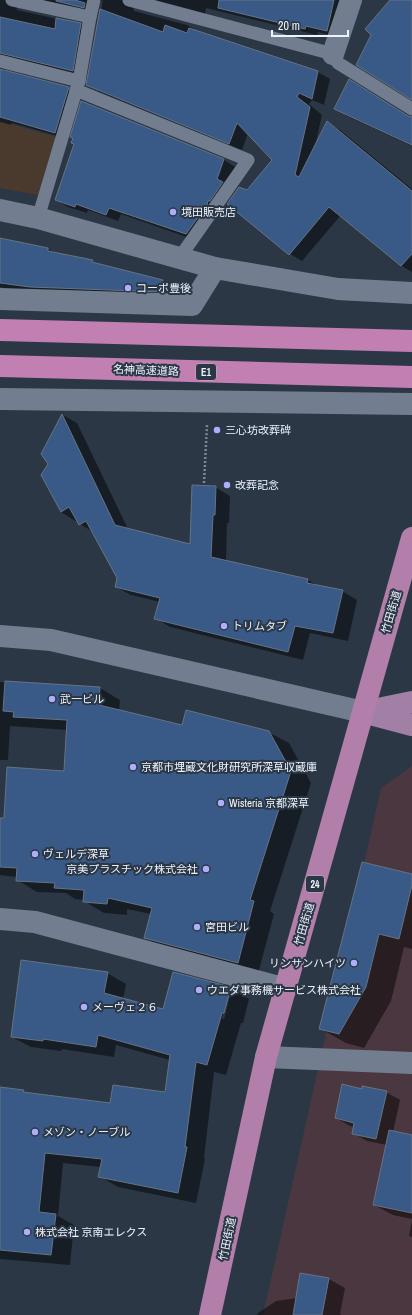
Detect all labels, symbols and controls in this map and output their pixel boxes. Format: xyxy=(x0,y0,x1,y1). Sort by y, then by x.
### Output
scale bar xyxy=(272,12,348,38)
text: 20 m xyxy=(278,18,300,34)
place label: 境田販売店 xyxy=(181,205,236,219)
marker: 境田販売店 xyxy=(168,207,178,217)
place label: コーポ豊後 xyxy=(136,281,191,295)
marker: コーポ豊後 xyxy=(123,283,133,293)
street label: 名神高速道路 xyxy=(113,362,179,378)
road number: E1 xyxy=(196,364,216,380)
place label: 三心坊改葬碑 xyxy=(225,423,291,437)
marker: 三心坊改葬碑 xyxy=(212,425,222,435)
place label: 改葬記念 xyxy=(235,478,279,492)
marker: 改葬記念 xyxy=(222,480,232,490)
street label: 竹田街道 xyxy=(378,589,404,635)
place label: トリムタブ xyxy=(232,619,287,633)
marker: トリムタブ xyxy=(219,621,229,631)
place label: 武一ビル xyxy=(60,692,104,706)
marker: 武一ビル xyxy=(47,694,57,704)
place label: 京都市埋蔵文化財研究所深草収蔵庫 xyxy=(141,760,317,774)
marker: 京都市埋蔵文化財研究所深草収蔵庫 xyxy=(128,762,138,772)
place label: Wisteria 京都深草 xyxy=(229,796,309,810)
marker: Wisteria 京都深草 xyxy=(216,798,226,808)
place label: ヴェルデ深草 xyxy=(43,847,109,861)
marker: ヴェルデ深草 xyxy=(30,849,40,859)
place label: 京美プラスチック株式会社 xyxy=(66,862,198,876)
marker: 京美プラスチック株式会社 xyxy=(201,864,211,874)
road number: 24 xyxy=(306,876,324,892)
street label: 竹田街道 xyxy=(291,901,317,947)
place label: 宮田ビル xyxy=(205,920,249,934)
marker: 宮田ビル xyxy=(192,922,202,932)
place label: リンサンハイツ xyxy=(269,956,346,970)
marker: リンサンハイツ xyxy=(349,958,359,968)
place label: ウエダ事務機サービス株式会社 xyxy=(207,983,361,997)
marker: ウエダ事務機サービス株式会社 xyxy=(194,985,204,995)
place label: メーヴェ２６ xyxy=(92,1000,158,1014)
marker: メーヴェ２６ xyxy=(79,1002,89,1012)
place label: メゾン・ノーブル xyxy=(43,1125,130,1139)
marker: メゾン・ノーブル xyxy=(30,1127,40,1137)
street label: 竹田街道 xyxy=(216,1216,238,1262)
place label: 株式会社 京南エレクス xyxy=(35,1225,147,1239)
marker: 株式会社 京南エレクス xyxy=(22,1227,32,1237)

